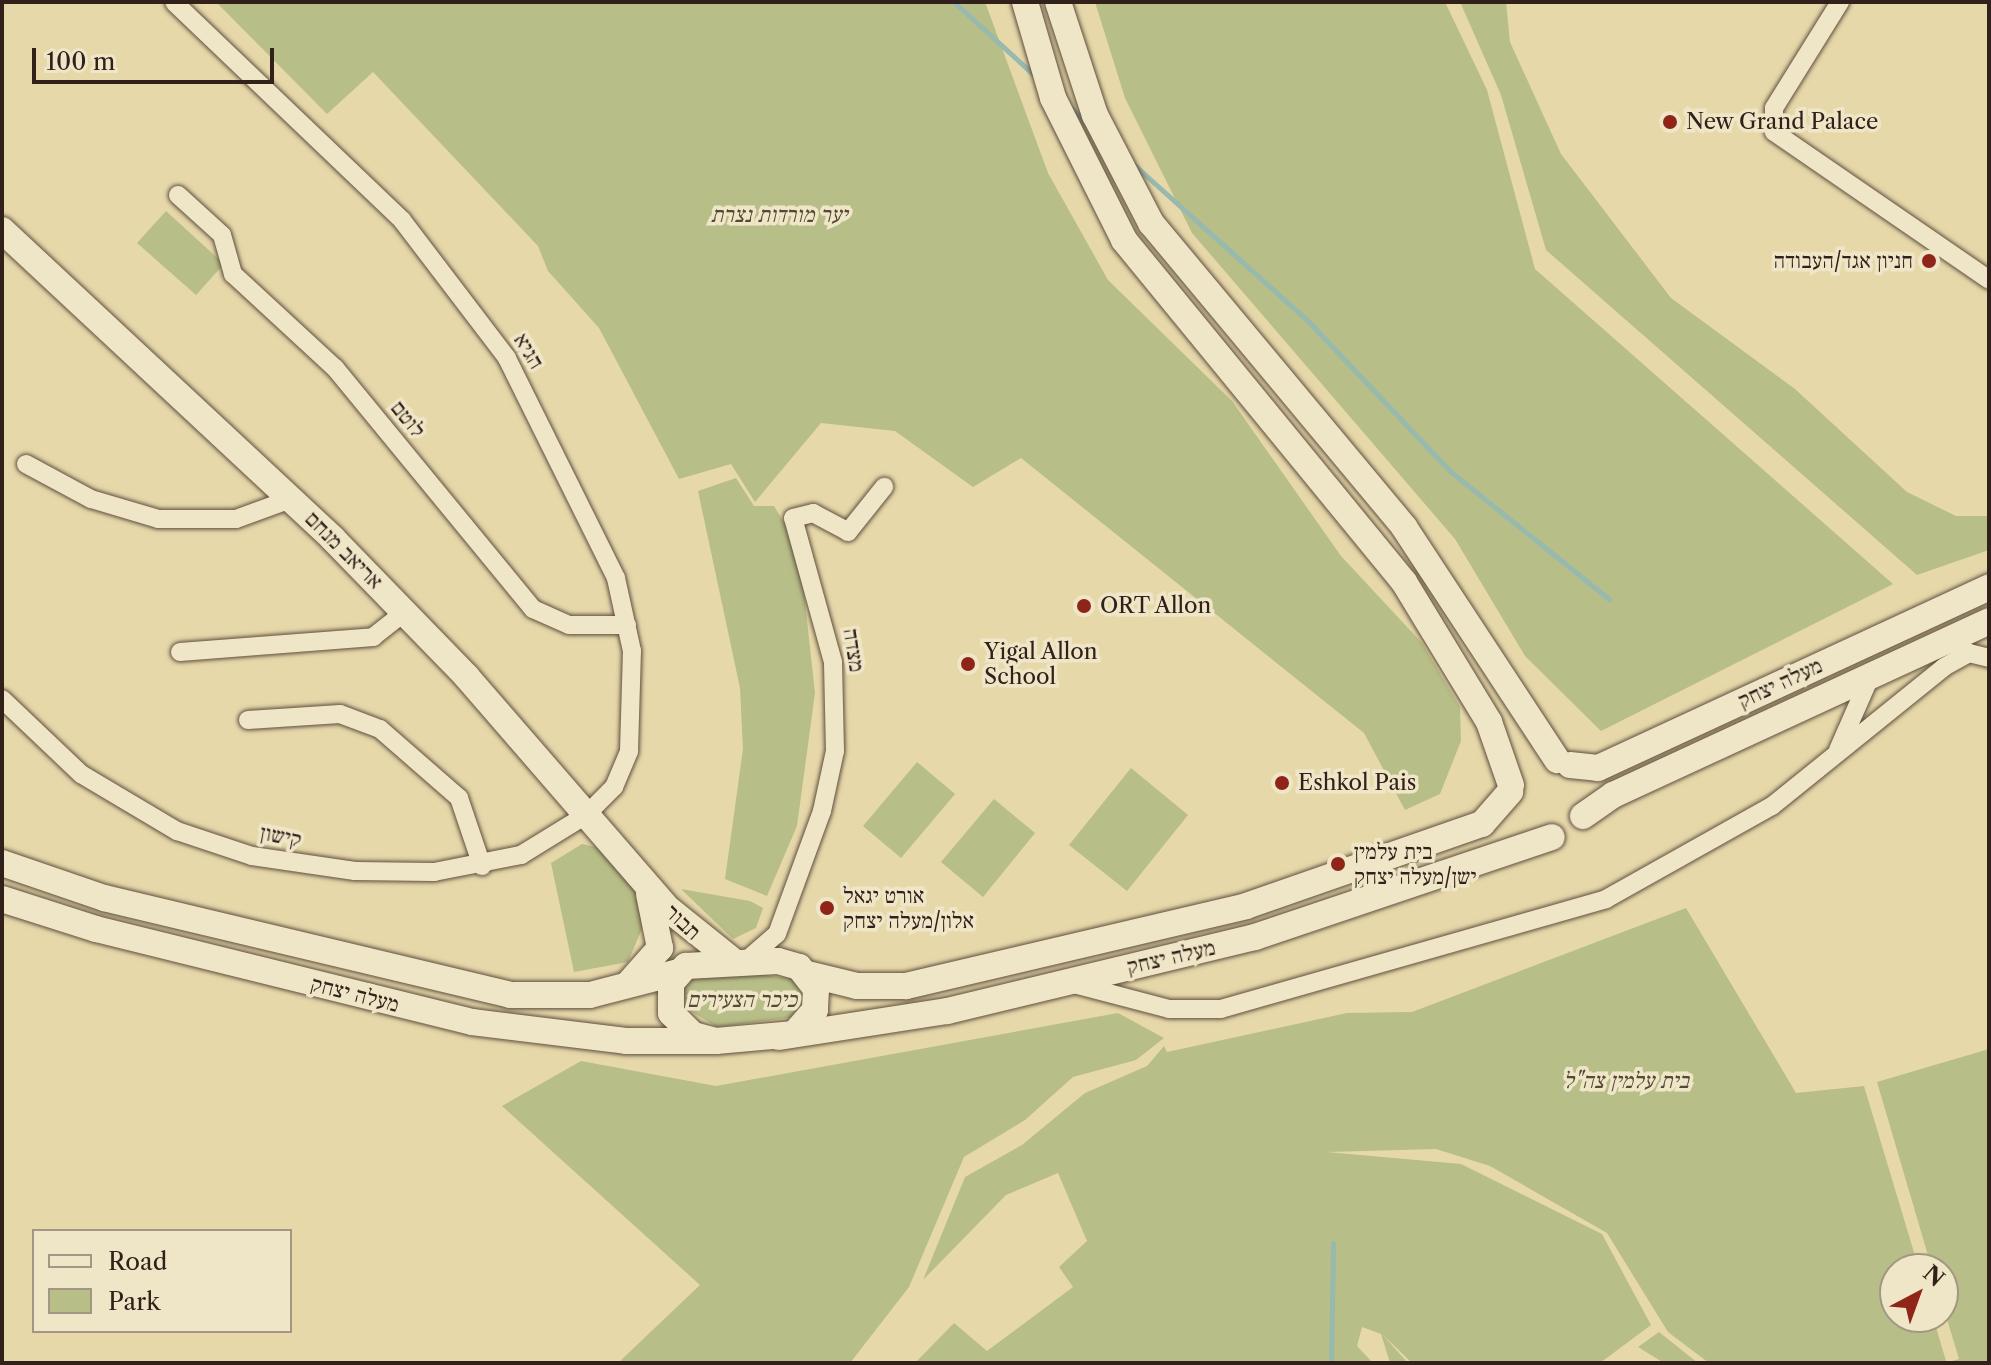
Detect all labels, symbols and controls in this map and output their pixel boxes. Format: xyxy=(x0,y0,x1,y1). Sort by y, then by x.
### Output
scale bar xyxy=(36,32,278,82)
text: 100 m xyxy=(46,47,115,76)
place label: New Grand Palace xyxy=(1686,109,1879,135)
marker: New Grand Palace xyxy=(1661,113,1679,131)
park label: יער מורדות נצרת xyxy=(711,202,847,228)
place label: חניון אגד/העבודה xyxy=(1774,248,1913,274)
marker: חניון אגד/העבודה xyxy=(1920,252,1938,270)
street label: הגיא xyxy=(508,328,550,374)
street label: לוטם xyxy=(385,395,431,443)
street label: אריאב מנחם xyxy=(300,506,388,594)
place label: ORT Allon xyxy=(1100,593,1213,619)
marker: ORT Allon xyxy=(1075,597,1093,615)
street label: מצדה xyxy=(838,626,870,674)
place label: Yigal Allon School xyxy=(984,638,1098,690)
street label: מעלה יצחק xyxy=(1734,652,1826,714)
marker: Yigal Allon School xyxy=(959,655,977,673)
place label: Eshkol Pais xyxy=(1298,770,1416,796)
marker: Eshkol Pais xyxy=(1273,774,1291,792)
street label: קישון xyxy=(258,819,304,853)
place label: בית עלמין ישן/מעלה יצחק xyxy=(1354,838,1476,890)
marker: בית עלמין ישן/מעלה יצחק xyxy=(1329,855,1347,873)
place label: אורט יגאל אלון/מעלה יצחק xyxy=(843,882,974,934)
street label: תבור xyxy=(660,899,706,945)
marker: אורט יגאל אלון/מעלה יצחק xyxy=(818,899,836,917)
street label: מעלה יצחק xyxy=(1124,934,1218,980)
street label: מעלה יצחק xyxy=(308,970,402,1018)
park label: כיכר הצעירים xyxy=(687,987,797,1013)
park label: בית עלמין צה"ל xyxy=(1563,1068,1689,1094)
legend xyxy=(32,1229,292,1333)
text: Road xyxy=(108,1247,167,1276)
north arrow xyxy=(1879,1253,1959,1333)
text: N xyxy=(1918,1260,1950,1292)
text: Park xyxy=(108,1287,160,1316)

